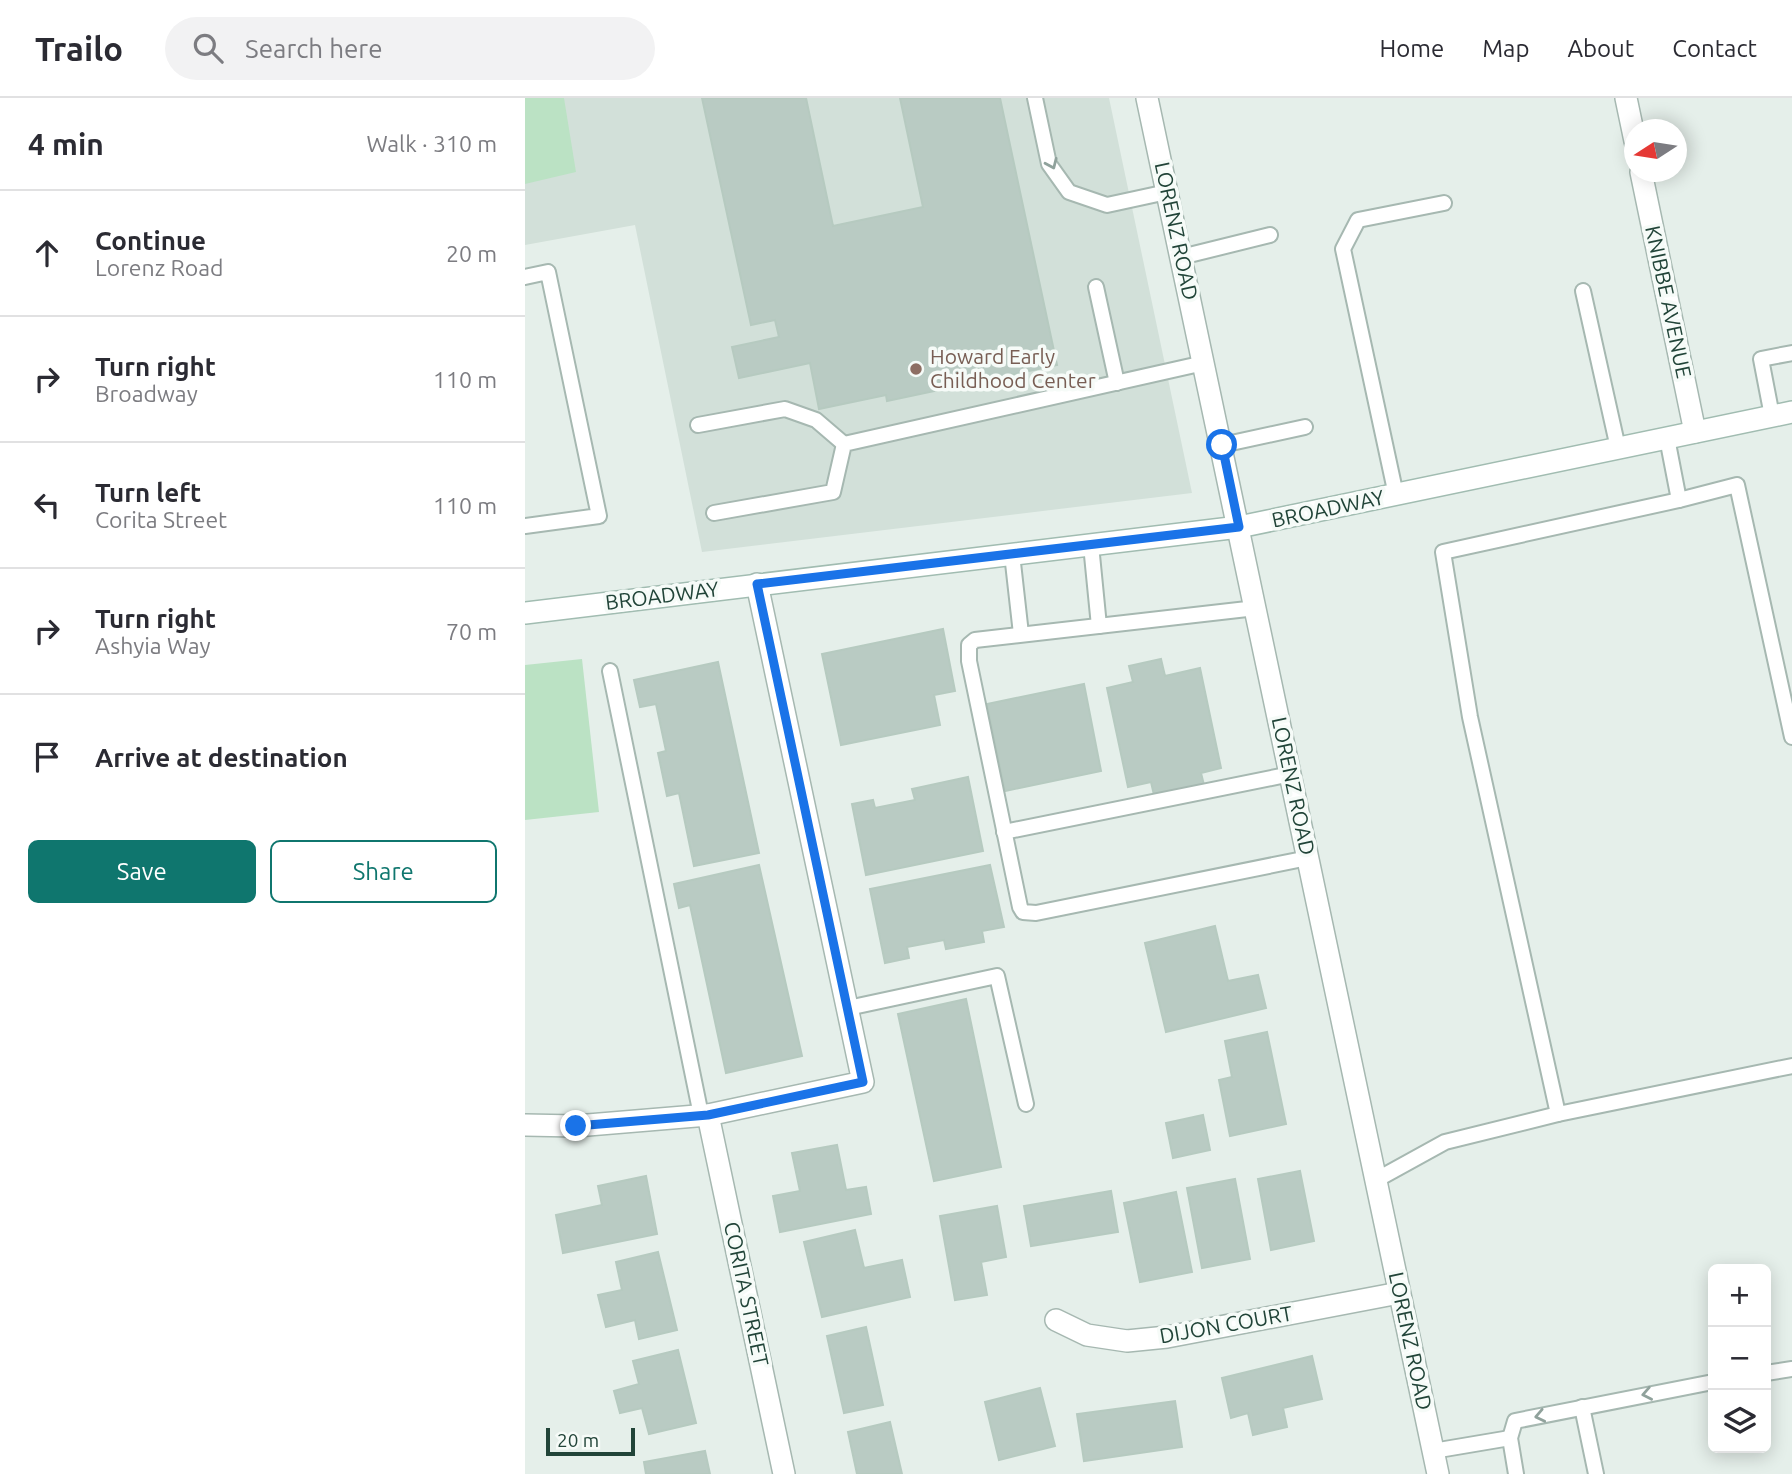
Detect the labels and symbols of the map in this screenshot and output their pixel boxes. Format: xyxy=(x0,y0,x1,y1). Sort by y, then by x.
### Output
north arrow xyxy=(1624,119,1687,182)
one-way arrow xyxy=(1044,157,1058,169)
street label: LORENZ ROAD xyxy=(1151,160,1203,302)
street label: KNIBBE AVENUE xyxy=(1641,223,1697,380)
place label: Howard Early Childhood Center xyxy=(930,344,1096,392)
marker: Howard Early Childhood Center xyxy=(908,361,924,377)
route start xyxy=(1206,429,1237,460)
street label: BROADWAY xyxy=(1269,484,1386,532)
street label: BROADWAY xyxy=(604,576,720,614)
street label: LORENZ ROAD xyxy=(1268,715,1320,857)
route end xyxy=(560,1110,591,1141)
street label: CORITA STREET xyxy=(720,1219,774,1369)
street label: LORENZ ROAD xyxy=(1385,1270,1437,1412)
street label: DIJON COURT xyxy=(1157,1300,1295,1348)
one-way arrow xyxy=(1641,1386,1653,1401)
one-way arrow xyxy=(1534,1407,1546,1422)
scale bar xyxy=(546,1425,635,1457)

